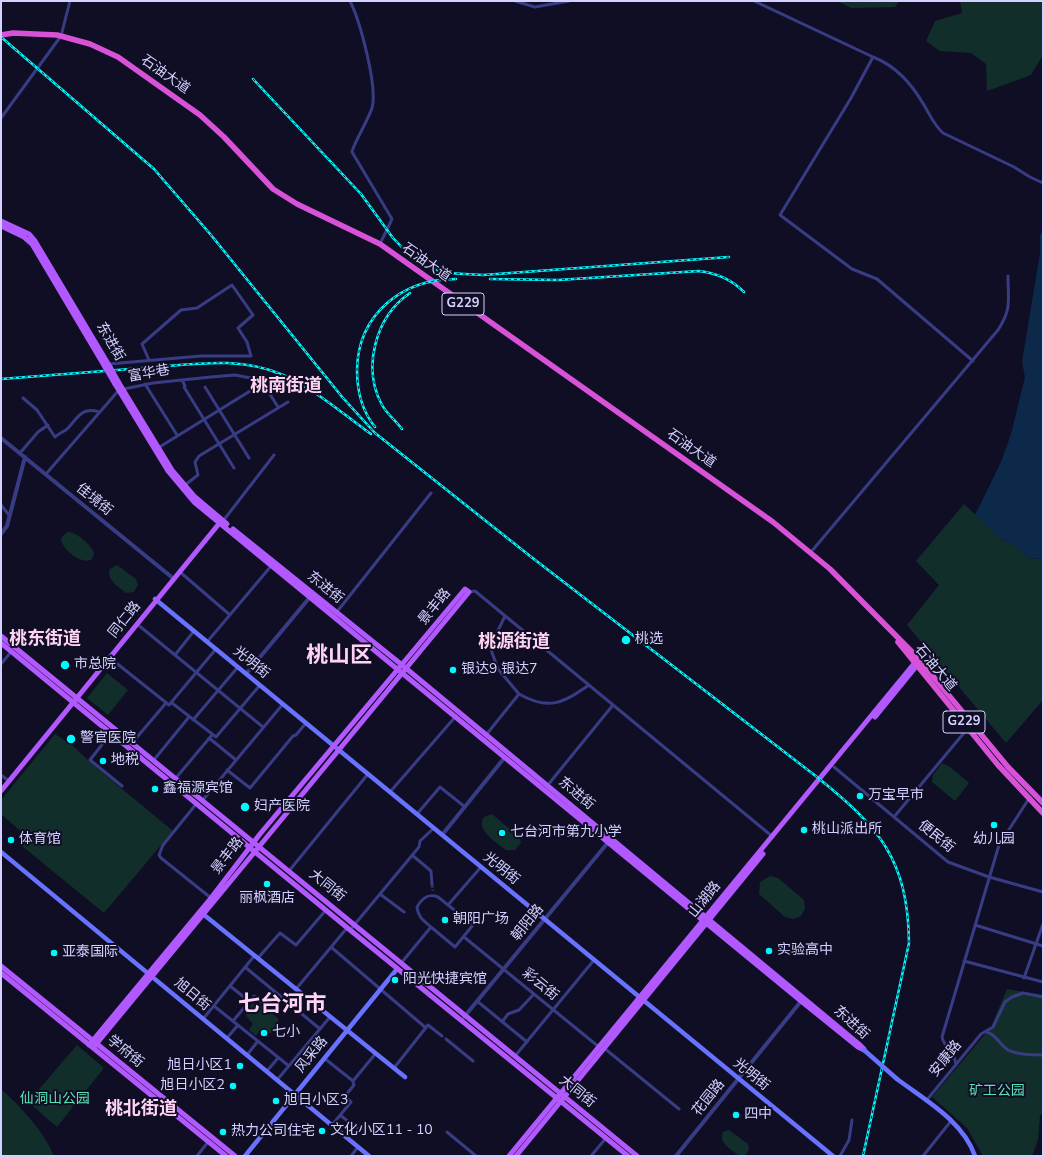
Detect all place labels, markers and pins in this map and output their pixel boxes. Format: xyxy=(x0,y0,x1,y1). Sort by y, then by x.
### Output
place label: 桃选 xyxy=(635,632,663,648)
marker: 桃选 xyxy=(620,634,632,646)
place label: 市总院 xyxy=(74,657,116,673)
marker: 市总院 xyxy=(59,659,71,671)
place label: 银达9 银达7 xyxy=(461,662,537,678)
marker: 银达9 银达7 xyxy=(448,665,458,675)
place label: 警官医院 xyxy=(80,731,136,747)
marker: 警官医院 xyxy=(65,733,77,745)
place label: 地税 xyxy=(111,753,139,769)
marker: 地税 xyxy=(98,756,108,766)
place label: 鑫福源宾馆 xyxy=(163,781,233,797)
marker: 鑫福源宾馆 xyxy=(150,784,160,794)
place label: 万宝早市 xyxy=(868,788,924,804)
marker: 万宝早市 xyxy=(855,791,865,801)
place label: 妇产医院 xyxy=(254,799,310,815)
marker: 妇产医院 xyxy=(239,801,251,813)
marker: 幼儿园 xyxy=(989,820,999,830)
place label: 桃山派出所 xyxy=(812,822,882,838)
place label: 七台河市第九小学 xyxy=(510,825,622,841)
marker: 桃山派出所 xyxy=(799,825,809,835)
marker: 七台河市第九小学 xyxy=(497,828,507,838)
place label: 体育馆 xyxy=(19,832,61,848)
place label: 幼儿园 xyxy=(973,832,1015,848)
marker: 体育馆 xyxy=(6,835,16,845)
marker: 丽枫酒店 xyxy=(262,879,272,889)
place label: 丽枫酒店 xyxy=(239,891,295,907)
place label: 朝阳广场 xyxy=(453,912,509,928)
marker: 朝阳广场 xyxy=(440,915,450,925)
place label: 实验高中 xyxy=(777,943,833,959)
place label: 亚泰国际 xyxy=(62,945,118,961)
marker: 实验高中 xyxy=(764,946,774,956)
marker: 亚泰国际 xyxy=(49,948,59,958)
place label: 阳光快捷宾馆 xyxy=(403,972,487,988)
marker: 阳光快捷宾馆 xyxy=(390,975,400,985)
place label: 七小 xyxy=(272,1025,300,1041)
marker: 七小 xyxy=(259,1028,269,1038)
place label: 旭日小区1 xyxy=(168,1058,232,1074)
marker: 旭日小区1 xyxy=(235,1061,245,1071)
place label: 旭日小区2 xyxy=(161,1078,225,1094)
marker: 旭日小区2 xyxy=(228,1081,238,1091)
place label: 旭日小区3 xyxy=(284,1093,348,1109)
marker: 旭日小区3 xyxy=(271,1096,281,1106)
place label: 四中 xyxy=(744,1107,772,1123)
marker: 四中 xyxy=(731,1110,741,1120)
place label: 文化小区11 - 10 xyxy=(330,1123,433,1139)
place label: 热力公司住宅 xyxy=(231,1124,315,1140)
marker: 文化小区11 - 10 xyxy=(317,1126,327,1136)
marker: 热力公司住宅 xyxy=(218,1127,228,1137)

